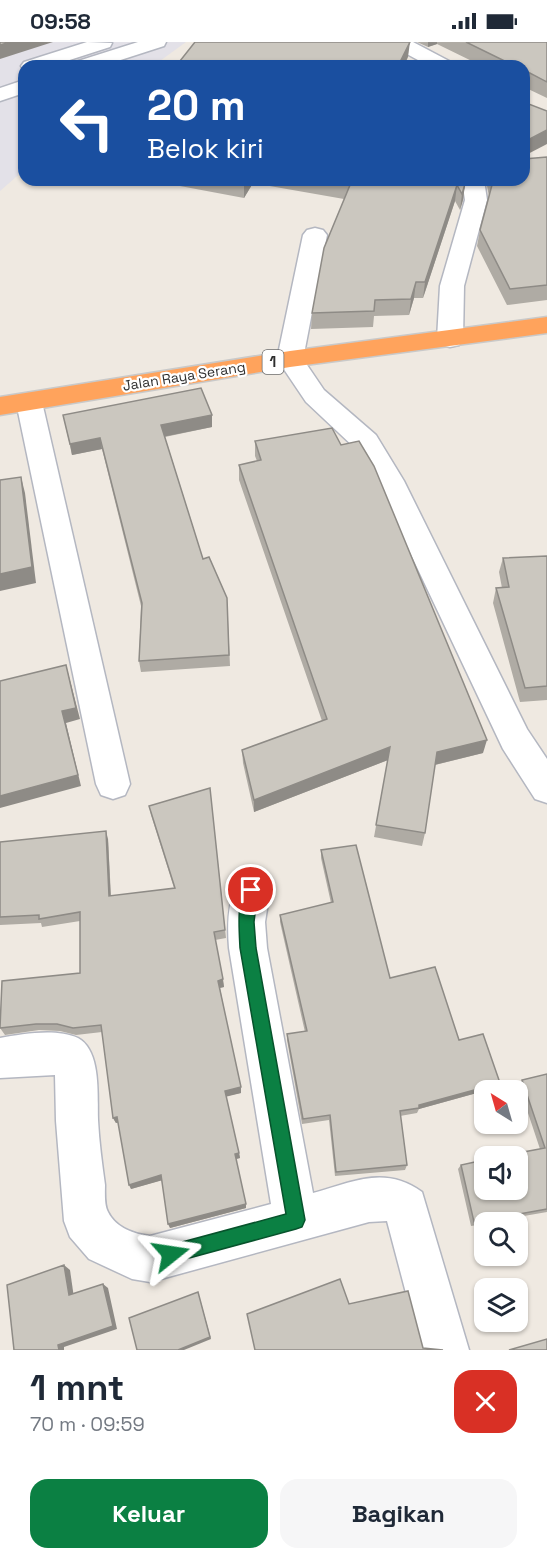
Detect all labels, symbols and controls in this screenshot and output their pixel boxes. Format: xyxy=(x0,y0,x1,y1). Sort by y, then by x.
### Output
text: 09:58 xyxy=(30,7,91,35)
text: 20 m xyxy=(147,79,246,132)
icon: left xyxy=(48,84,126,162)
text: Belok kiri xyxy=(147,131,264,166)
road number: 1 xyxy=(262,350,284,374)
street label: Jalan Raya Serang xyxy=(121,357,247,395)
pin xyxy=(225,864,276,915)
icon: arrive xyxy=(234,873,267,906)
north arrow xyxy=(474,1080,528,1134)
map controls xyxy=(474,1080,528,1332)
button: sound xyxy=(474,1146,528,1200)
button: search xyxy=(474,1212,528,1266)
position arrow xyxy=(139,1222,203,1286)
button: layers xyxy=(474,1278,528,1332)
text: 1 mnt xyxy=(30,1365,124,1411)
button: close xyxy=(454,1370,517,1433)
text: 70 m · 09:59 xyxy=(30,1411,145,1437)
button: Keluar xyxy=(30,1479,268,1548)
button: Bagikan xyxy=(280,1479,517,1548)

